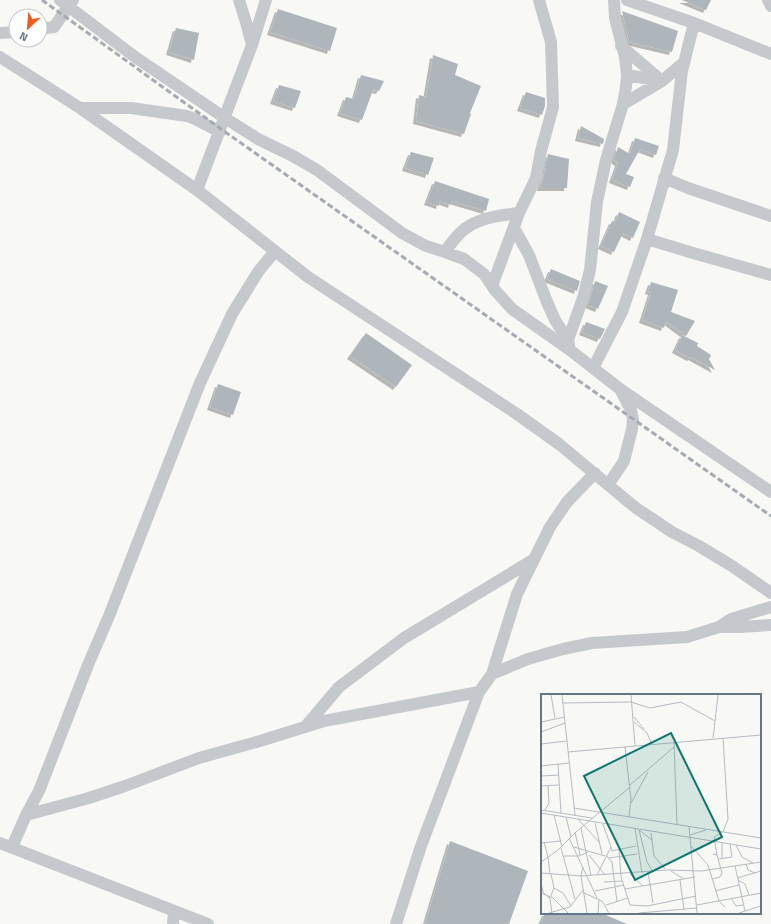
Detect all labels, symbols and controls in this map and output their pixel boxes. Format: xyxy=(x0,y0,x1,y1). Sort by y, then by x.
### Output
north arrow xyxy=(8,8,48,48)
text: N xyxy=(17,28,31,46)
inset map xyxy=(541,694,761,914)

